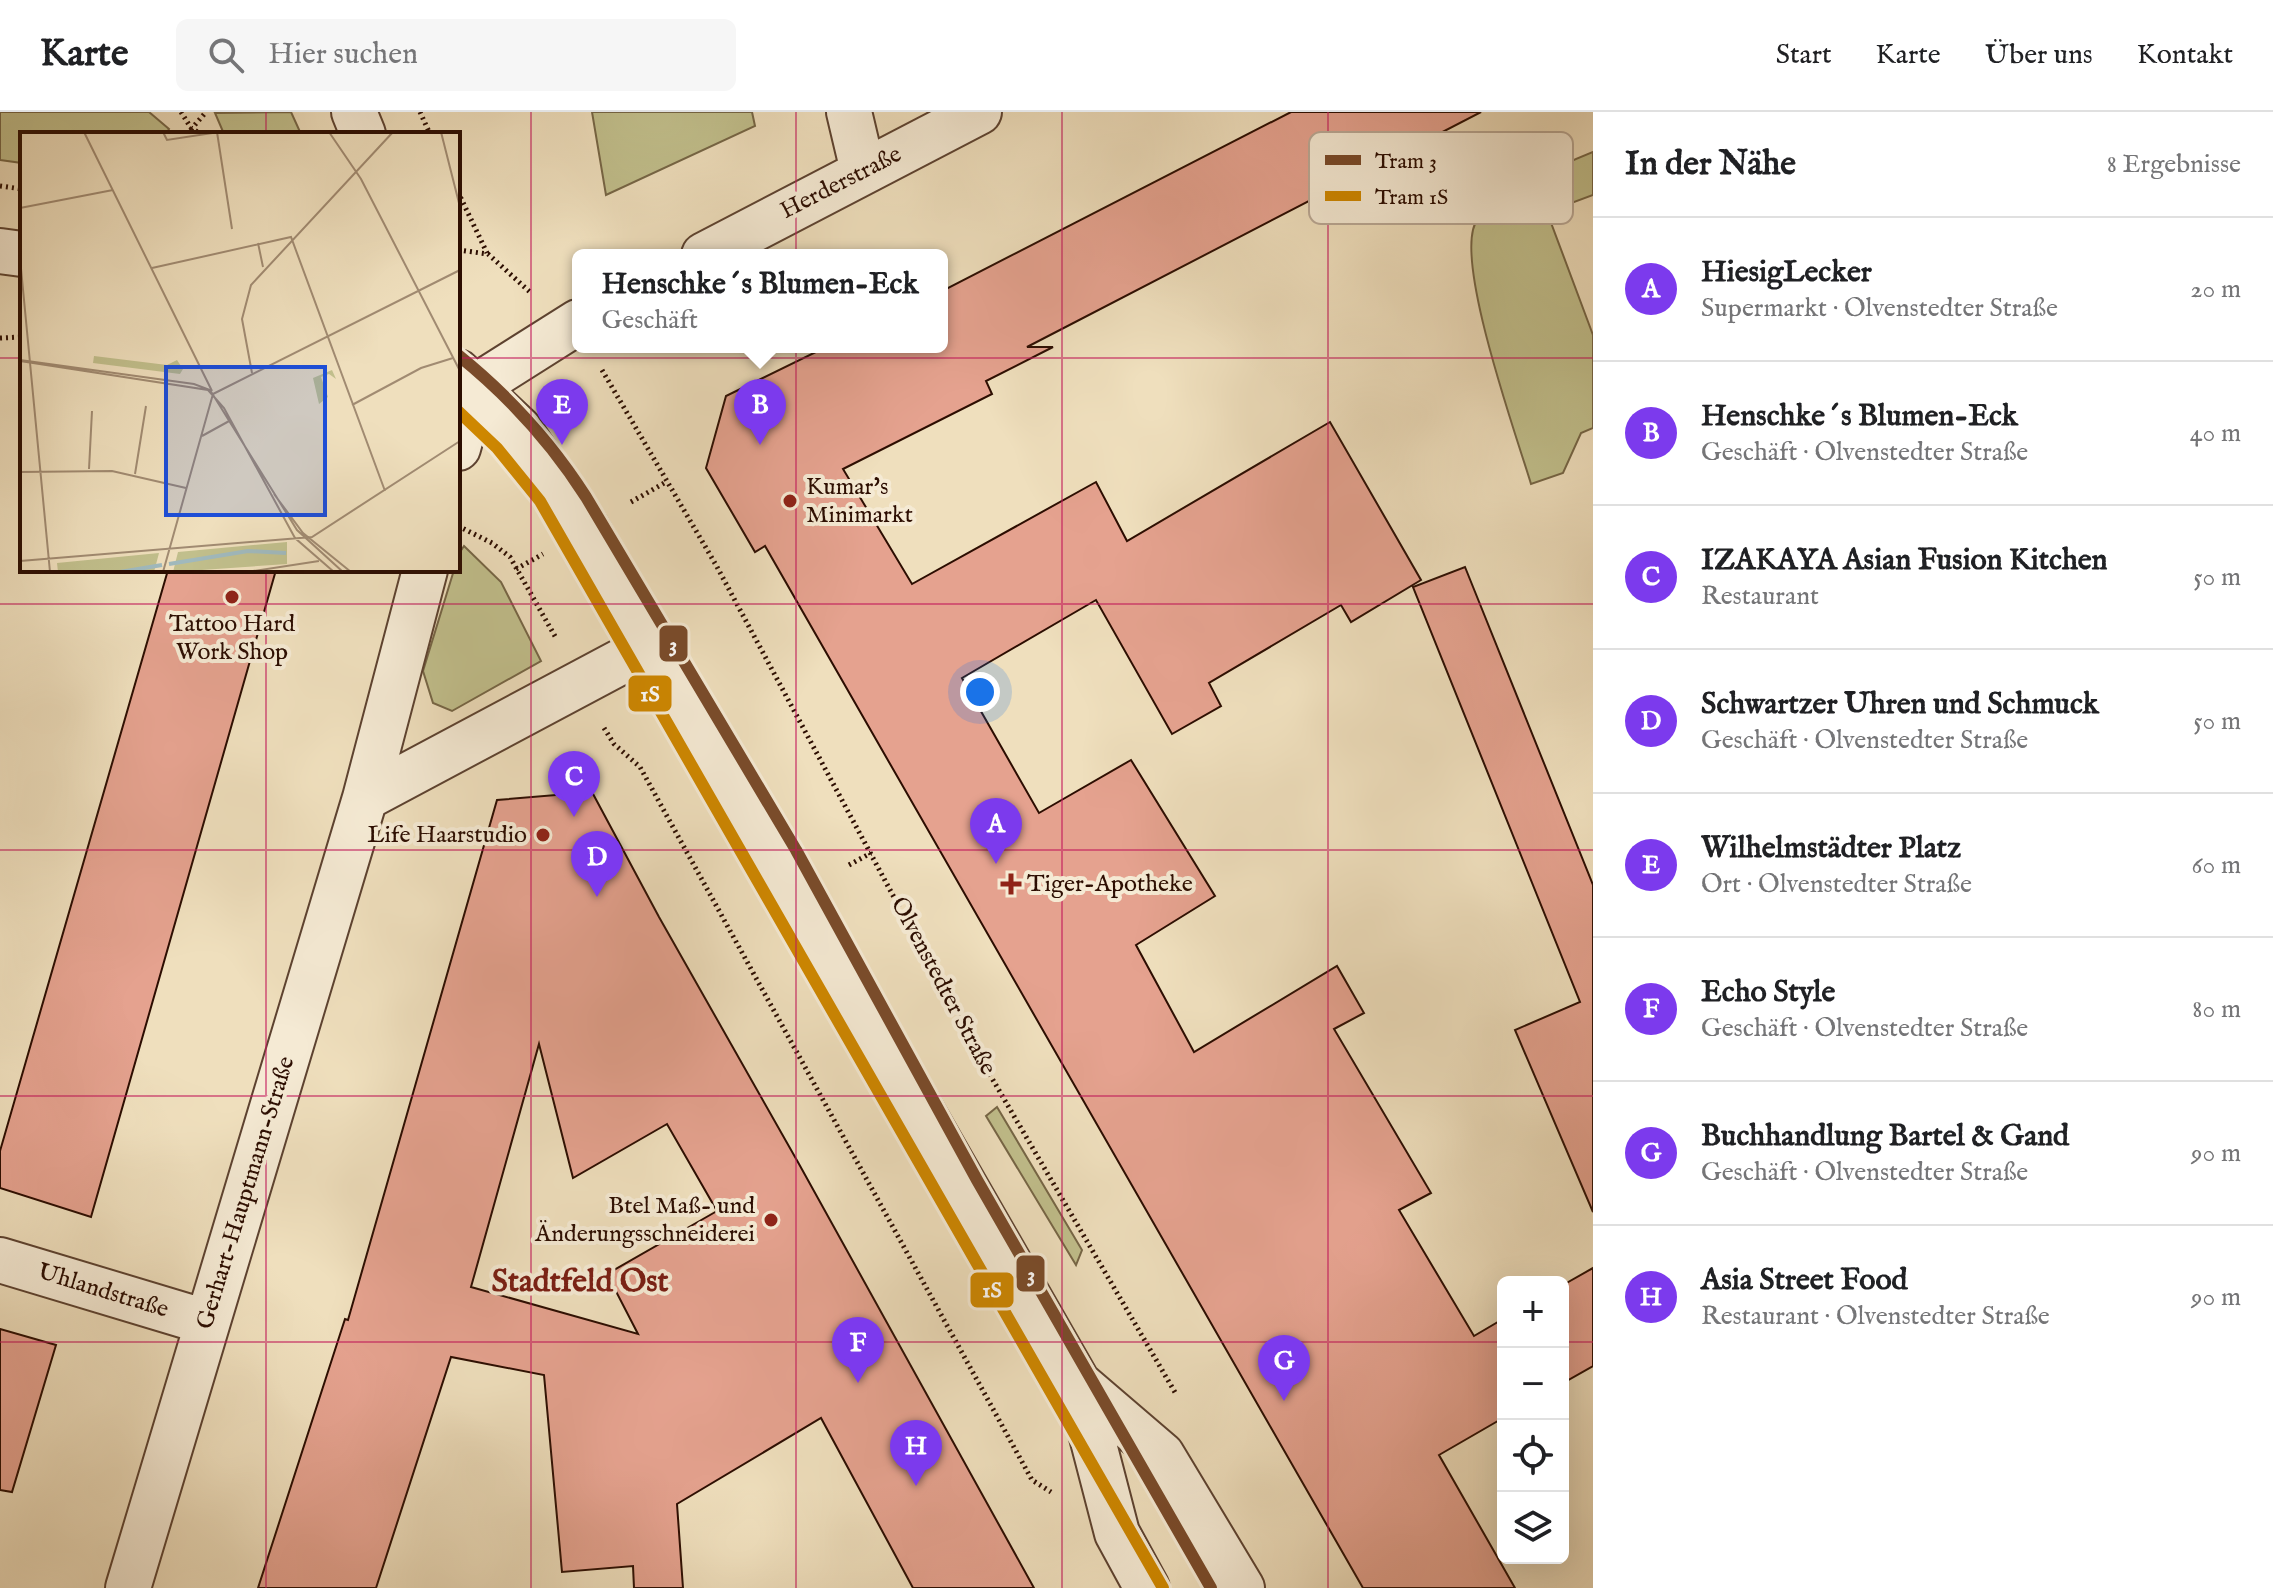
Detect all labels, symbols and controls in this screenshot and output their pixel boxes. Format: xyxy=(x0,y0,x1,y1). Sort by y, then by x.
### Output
search box xyxy=(176,19,736,91)
text: Karte xyxy=(40,31,128,79)
icon: search xyxy=(204,33,248,77)
text: Hier suchen xyxy=(268,36,418,74)
text: Start xyxy=(1776,38,1832,73)
text: Karte xyxy=(1876,38,1941,73)
text: Über uns xyxy=(1985,38,2093,73)
text: Kontakt xyxy=(2137,38,2233,73)
inset map xyxy=(20,132,460,572)
legend xyxy=(1309,132,1573,224)
street label: Herderstraße xyxy=(775,139,907,227)
text: In der Nähe xyxy=(1625,143,1796,186)
text: Tram 3 xyxy=(1375,148,1437,176)
text: 8 Ergebnisse xyxy=(2107,148,2241,181)
text: Tram 1S xyxy=(1375,184,1448,212)
popup xyxy=(572,249,948,353)
text: HiesigLecker xyxy=(1701,254,1872,292)
text: Henschke´s Blumen-Eck xyxy=(602,266,918,304)
text: A xyxy=(1642,273,1660,306)
text: 20 m xyxy=(2190,273,2241,306)
text: Supermarkt · Olvenstedter Straße xyxy=(1701,292,2058,325)
text: Geschäft xyxy=(602,304,698,337)
pin: E xyxy=(536,379,588,445)
pin: B xyxy=(734,379,786,445)
text: Henschke´s Blumen-Eck xyxy=(1701,398,2018,436)
text: B xyxy=(1642,417,1660,450)
text: 40 m xyxy=(2190,417,2241,450)
text: Geschäft · Olvenstedter Straße xyxy=(1701,436,2028,469)
place label: Kumar's Minimarkt xyxy=(806,472,913,531)
marker: Kumar's Minimarkt xyxy=(781,492,799,510)
text: IZAKAYA Asian Fusion Kitchen xyxy=(1701,542,2108,580)
text: C xyxy=(1642,561,1660,594)
text: 50 m xyxy=(2193,561,2241,594)
text: Restaurant xyxy=(1701,580,1819,613)
marker: Tattoo Hard Work Shop xyxy=(223,588,241,606)
place label: Tattoo Hard Work Shop xyxy=(169,609,295,668)
line badge: 3 xyxy=(658,624,689,663)
text: 3 xyxy=(669,631,677,659)
your location xyxy=(960,672,1000,712)
line badge: 1S xyxy=(627,674,673,713)
text: 1S xyxy=(640,681,660,709)
text: Schwartzer Uhren und Schmuck xyxy=(1701,686,2099,724)
text: D xyxy=(1641,705,1661,738)
text: 50 m xyxy=(2193,705,2241,738)
text: Geschäft · Olvenstedter Straße xyxy=(1701,724,2028,757)
pin: C xyxy=(548,751,600,817)
pin: A xyxy=(970,798,1022,864)
place label: Life Haarstudio xyxy=(367,820,527,851)
marker: Life Haarstudio xyxy=(534,826,552,844)
text: Wilhelmstädter Platz xyxy=(1701,830,1961,868)
pin: D xyxy=(571,831,623,897)
text: E xyxy=(1642,849,1660,882)
text: 60 m xyxy=(2192,849,2241,882)
text: Ort · Olvenstedter Straße xyxy=(1701,868,1972,901)
place label: Tiger-Apotheke xyxy=(1027,869,1193,900)
marker: Tiger-Apotheke xyxy=(1002,875,1020,893)
street label: Olvenstedter Straße xyxy=(883,892,1003,1080)
text: Echo Style xyxy=(1701,974,1835,1012)
text: F xyxy=(1643,993,1659,1026)
text: 80 m xyxy=(2192,993,2241,1026)
text: Geschäft · Olvenstedter Straße xyxy=(1701,1012,2028,1045)
street label: Gerhart-Hauptmann-Straße xyxy=(190,1053,302,1333)
text: Buchhandlung Bartel & Gand xyxy=(1701,1118,2069,1156)
text: G xyxy=(1641,1137,1661,1170)
text: 90 m xyxy=(2191,1137,2241,1170)
text: Geschäft · Olvenstedter Straße xyxy=(1701,1156,2028,1189)
place label: Btel Maß- und Änderungsschneiderei xyxy=(534,1191,755,1250)
marker: Btel Maß- und Änderungsschneiderei xyxy=(762,1211,780,1229)
line badge: 3 xyxy=(1015,1254,1046,1293)
street label: Uhlandstraße xyxy=(34,1256,172,1326)
text: 3 xyxy=(1027,1261,1035,1289)
district label: Stadtfeld Ost xyxy=(492,1262,668,1303)
text: Asia Street Food xyxy=(1701,1262,1908,1300)
line badge: 1S xyxy=(969,1271,1015,1309)
map controls xyxy=(1497,1276,1569,1564)
button: + xyxy=(1497,1276,1569,1348)
text: 1S xyxy=(982,1277,1002,1305)
text: H xyxy=(1640,1281,1662,1314)
text: 90 m xyxy=(2191,1281,2241,1314)
text: Restaurant · Olvenstedter Straße xyxy=(1701,1300,2050,1333)
pin: F xyxy=(832,1317,884,1383)
pin: G xyxy=(1258,1335,1310,1401)
button: − xyxy=(1497,1348,1569,1420)
pin: H xyxy=(890,1420,942,1486)
button: locate xyxy=(1497,1420,1569,1492)
button: layers xyxy=(1497,1492,1569,1564)

